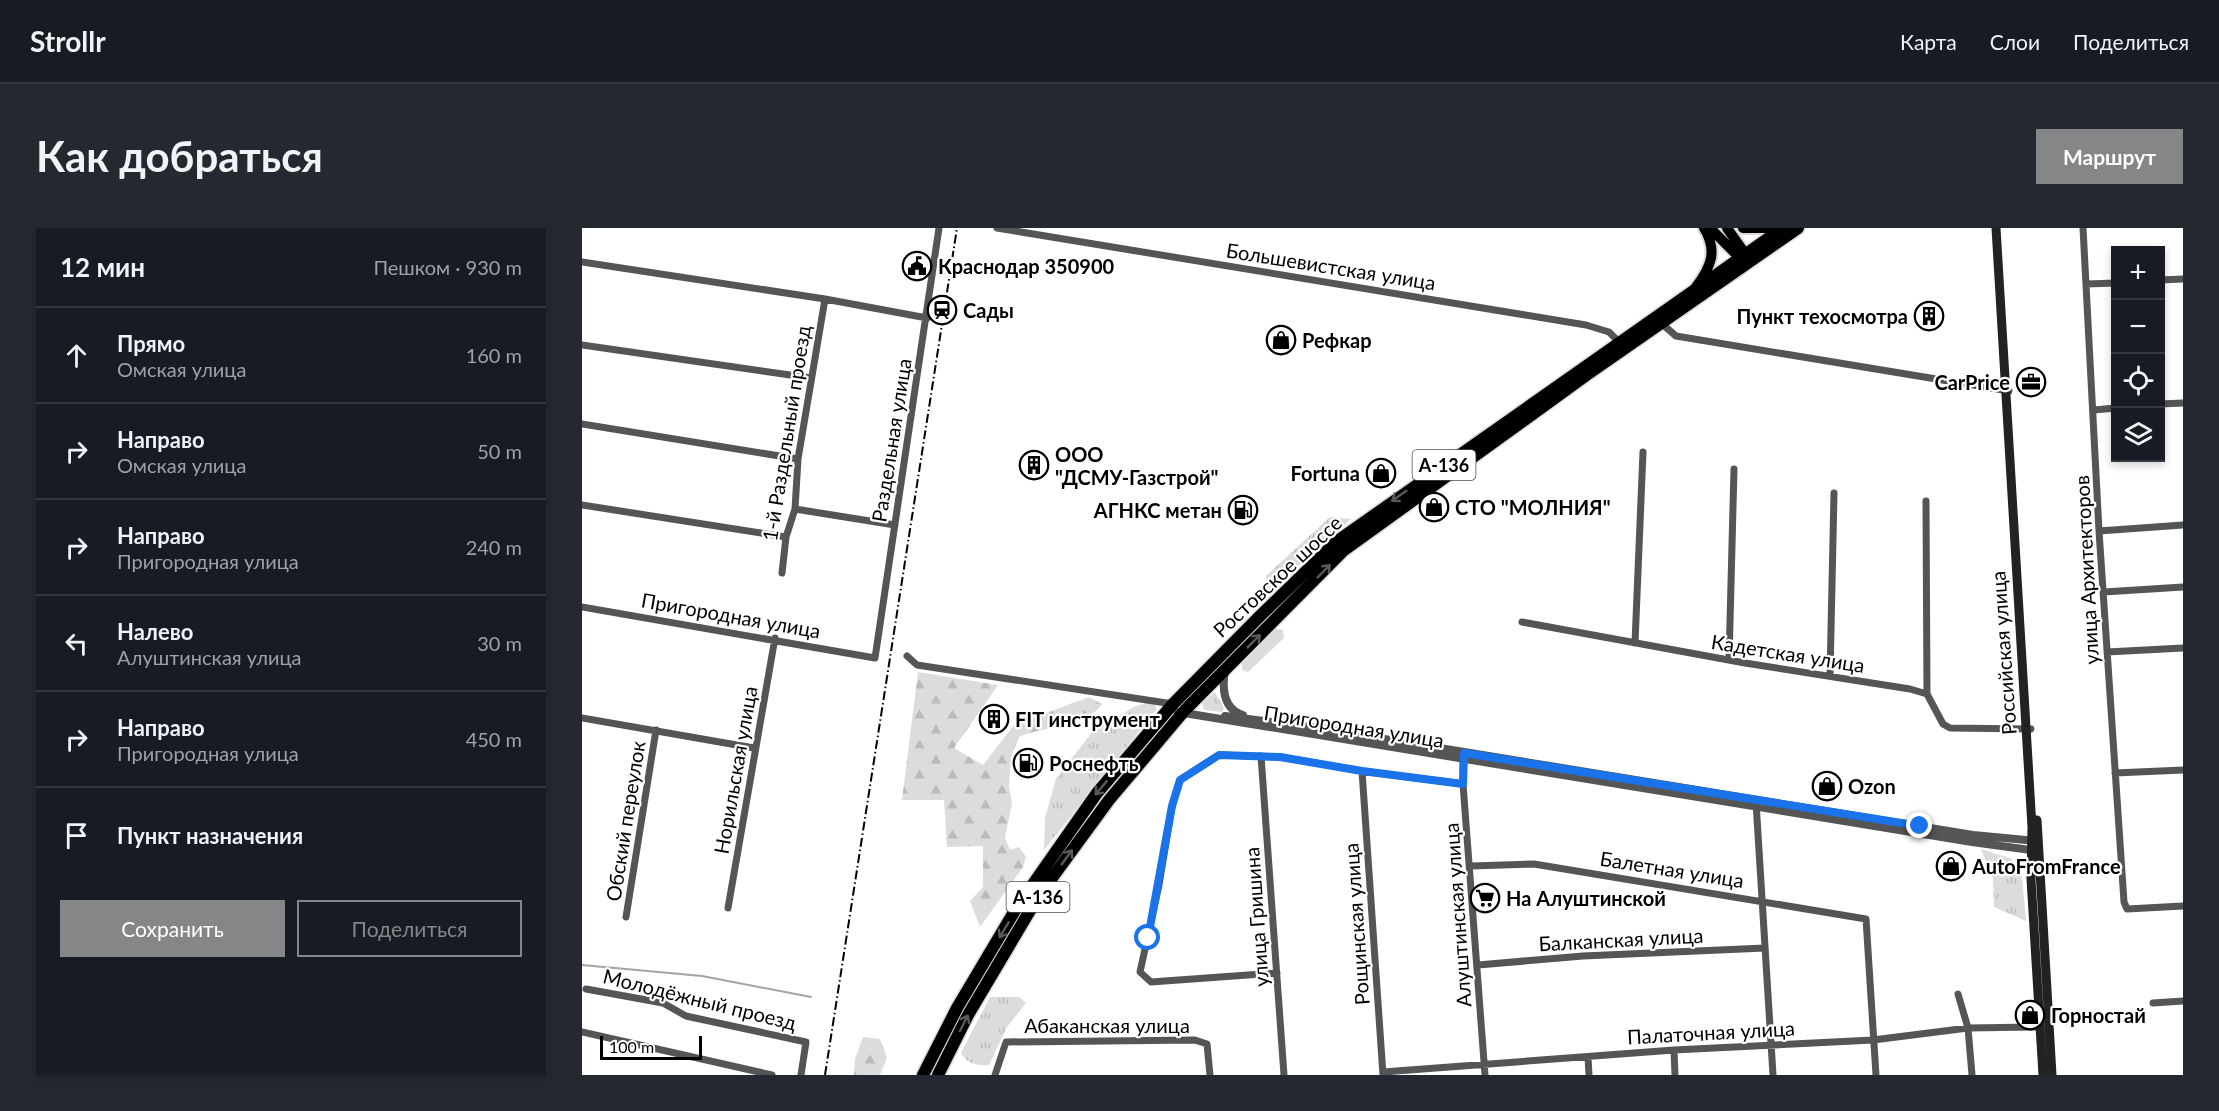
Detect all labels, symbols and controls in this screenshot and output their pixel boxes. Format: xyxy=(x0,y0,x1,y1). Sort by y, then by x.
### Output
text: Strollr xyxy=(30,24,106,58)
text: Карта xyxy=(1900,29,1957,54)
text: Слои xyxy=(1990,29,2040,54)
text: Поделиться xyxy=(2073,29,2189,54)
button: Маршрут xyxy=(2036,129,2183,184)
text: Как добраться xyxy=(36,131,323,181)
street label: Большевистская улица xyxy=(1225,238,1437,294)
map controls xyxy=(2111,246,2165,462)
button: + xyxy=(2111,246,2165,300)
public building icon: Краснодар 350900 xyxy=(901,250,933,282)
text: 12 мин xyxy=(60,251,145,283)
place label: Краснодар 350900 xyxy=(938,254,1114,278)
text: Пешком · 930 m xyxy=(373,255,522,279)
station icon: Сады xyxy=(926,294,958,326)
place label: Сады xyxy=(963,298,1014,322)
building icon: Пункт техосмотра xyxy=(1913,300,1945,332)
button: − xyxy=(2111,300,2165,354)
place label: Пункт техосмотра xyxy=(1736,304,1908,328)
street label: 1-й Раздельный проезд xyxy=(757,323,815,543)
shop icon: Рефкар xyxy=(1265,324,1297,356)
place label: Рефкар xyxy=(1302,328,1372,352)
text: Прямо xyxy=(117,330,185,357)
icon: ahead xyxy=(60,339,93,372)
text: 160 m xyxy=(466,343,522,367)
button: locate xyxy=(2111,354,2165,408)
street label: Раздельная улица xyxy=(866,356,916,524)
text: Омская улица xyxy=(117,357,246,381)
office icon: CarPrice xyxy=(2015,366,2047,398)
place label: CarPrice xyxy=(1934,370,2010,394)
button: layers xyxy=(2111,408,2165,462)
text: Направо xyxy=(117,426,205,453)
icon: right xyxy=(60,435,93,468)
text: 50 m xyxy=(477,439,522,463)
place label: ООО "ДСМУ-Газстрой" xyxy=(1055,442,1219,489)
building icon: ООО "ДСМУ-Газстрой" xyxy=(1018,449,1050,481)
road number: А-136 xyxy=(1412,450,1476,480)
text: Омская улица xyxy=(117,453,246,477)
shop icon: Fortuna xyxy=(1365,457,1397,489)
place label: Fortuna xyxy=(1290,461,1360,485)
street label: улица Архитекторов xyxy=(2069,475,2103,665)
one-way arrow xyxy=(1392,490,1408,503)
shop icon: СТО "МОЛНИЯ" xyxy=(1418,491,1450,523)
fuel station icon: АГНКС метан xyxy=(1227,494,1259,526)
place label: СТО "МОЛНИЯ" xyxy=(1455,495,1611,519)
place label: АГНКС метан xyxy=(1093,498,1222,522)
street label: Ростовское шоссе xyxy=(1208,510,1346,642)
text: Направо xyxy=(117,522,205,549)
icon: right xyxy=(60,531,93,564)
text: 240 m xyxy=(466,535,522,559)
text: Пригородная улица xyxy=(117,549,299,573)
one-way arrow xyxy=(1317,563,1332,578)
street label: Российская улица xyxy=(1985,570,2021,736)
street label: Пригородная улица xyxy=(639,587,823,643)
text: Налево xyxy=(117,618,193,645)
icon: left xyxy=(60,627,93,660)
street label: Кадетская улица xyxy=(1710,629,1866,677)
text: 30 m xyxy=(477,631,522,655)
one-way arrow xyxy=(1247,634,1262,648)
text: Алуштинская улица xyxy=(117,645,301,669)
street label: Норильская улица xyxy=(708,684,762,856)
street label: Пригородная улица xyxy=(1262,700,1446,752)
building icon: FIT инструмент xyxy=(978,703,1010,735)
place label: FIT инструмент xyxy=(1015,707,1160,731)
text: Направо xyxy=(117,714,205,741)
icon: right xyxy=(60,723,93,756)
text: 450 m xyxy=(466,727,522,751)
street label: Обский переулок xyxy=(600,739,650,903)
text: Пригородная улица xyxy=(117,741,299,765)
fuel station icon: Роснефть xyxy=(1012,747,1044,779)
place label: Роснефть xyxy=(1049,751,1139,775)
shop icon: Ozon xyxy=(1811,770,1843,802)
place label: Ozon xyxy=(1848,774,1896,798)
one-way arrow xyxy=(1094,780,1108,795)
route end xyxy=(1906,812,1932,838)
icon: arrive xyxy=(60,819,93,852)
text: Пункт назначения xyxy=(117,822,303,849)
street label: Алуштинская улица xyxy=(1439,822,1475,1008)
street label: Рощинская улица xyxy=(1338,842,1374,1006)
street label: улица Гришина xyxy=(1239,846,1273,988)
street label: Балетная улица xyxy=(1598,846,1746,892)
one-way arrow xyxy=(1061,850,1073,866)
shop icon: AutoFromFrance xyxy=(1935,850,1967,882)
place label: AutoFromFrance xyxy=(1971,854,2121,878)
road number: А-136 xyxy=(1006,882,1070,912)
supermarket icon: На Алуштинской xyxy=(1469,882,1501,914)
place label: На Алуштинской xyxy=(1506,886,1666,910)
button: Сохранить xyxy=(60,900,285,957)
button: Поделиться xyxy=(297,900,522,957)
one-way arrow xyxy=(997,921,1009,938)
street label: Балканская улица xyxy=(1538,923,1704,955)
route start xyxy=(1134,924,1160,950)
street label: Молодёжный проезд xyxy=(601,963,799,1035)
shop icon: Горностай xyxy=(2014,999,2046,1031)
place label: Горностай xyxy=(2051,1003,2146,1027)
street label: Абаканская улица xyxy=(1024,1013,1190,1037)
one-way arrow xyxy=(959,1014,970,1032)
street label: Палаточная улица xyxy=(1627,1016,1795,1048)
scale bar xyxy=(600,1033,702,1060)
text: 100 m xyxy=(609,1037,654,1056)

